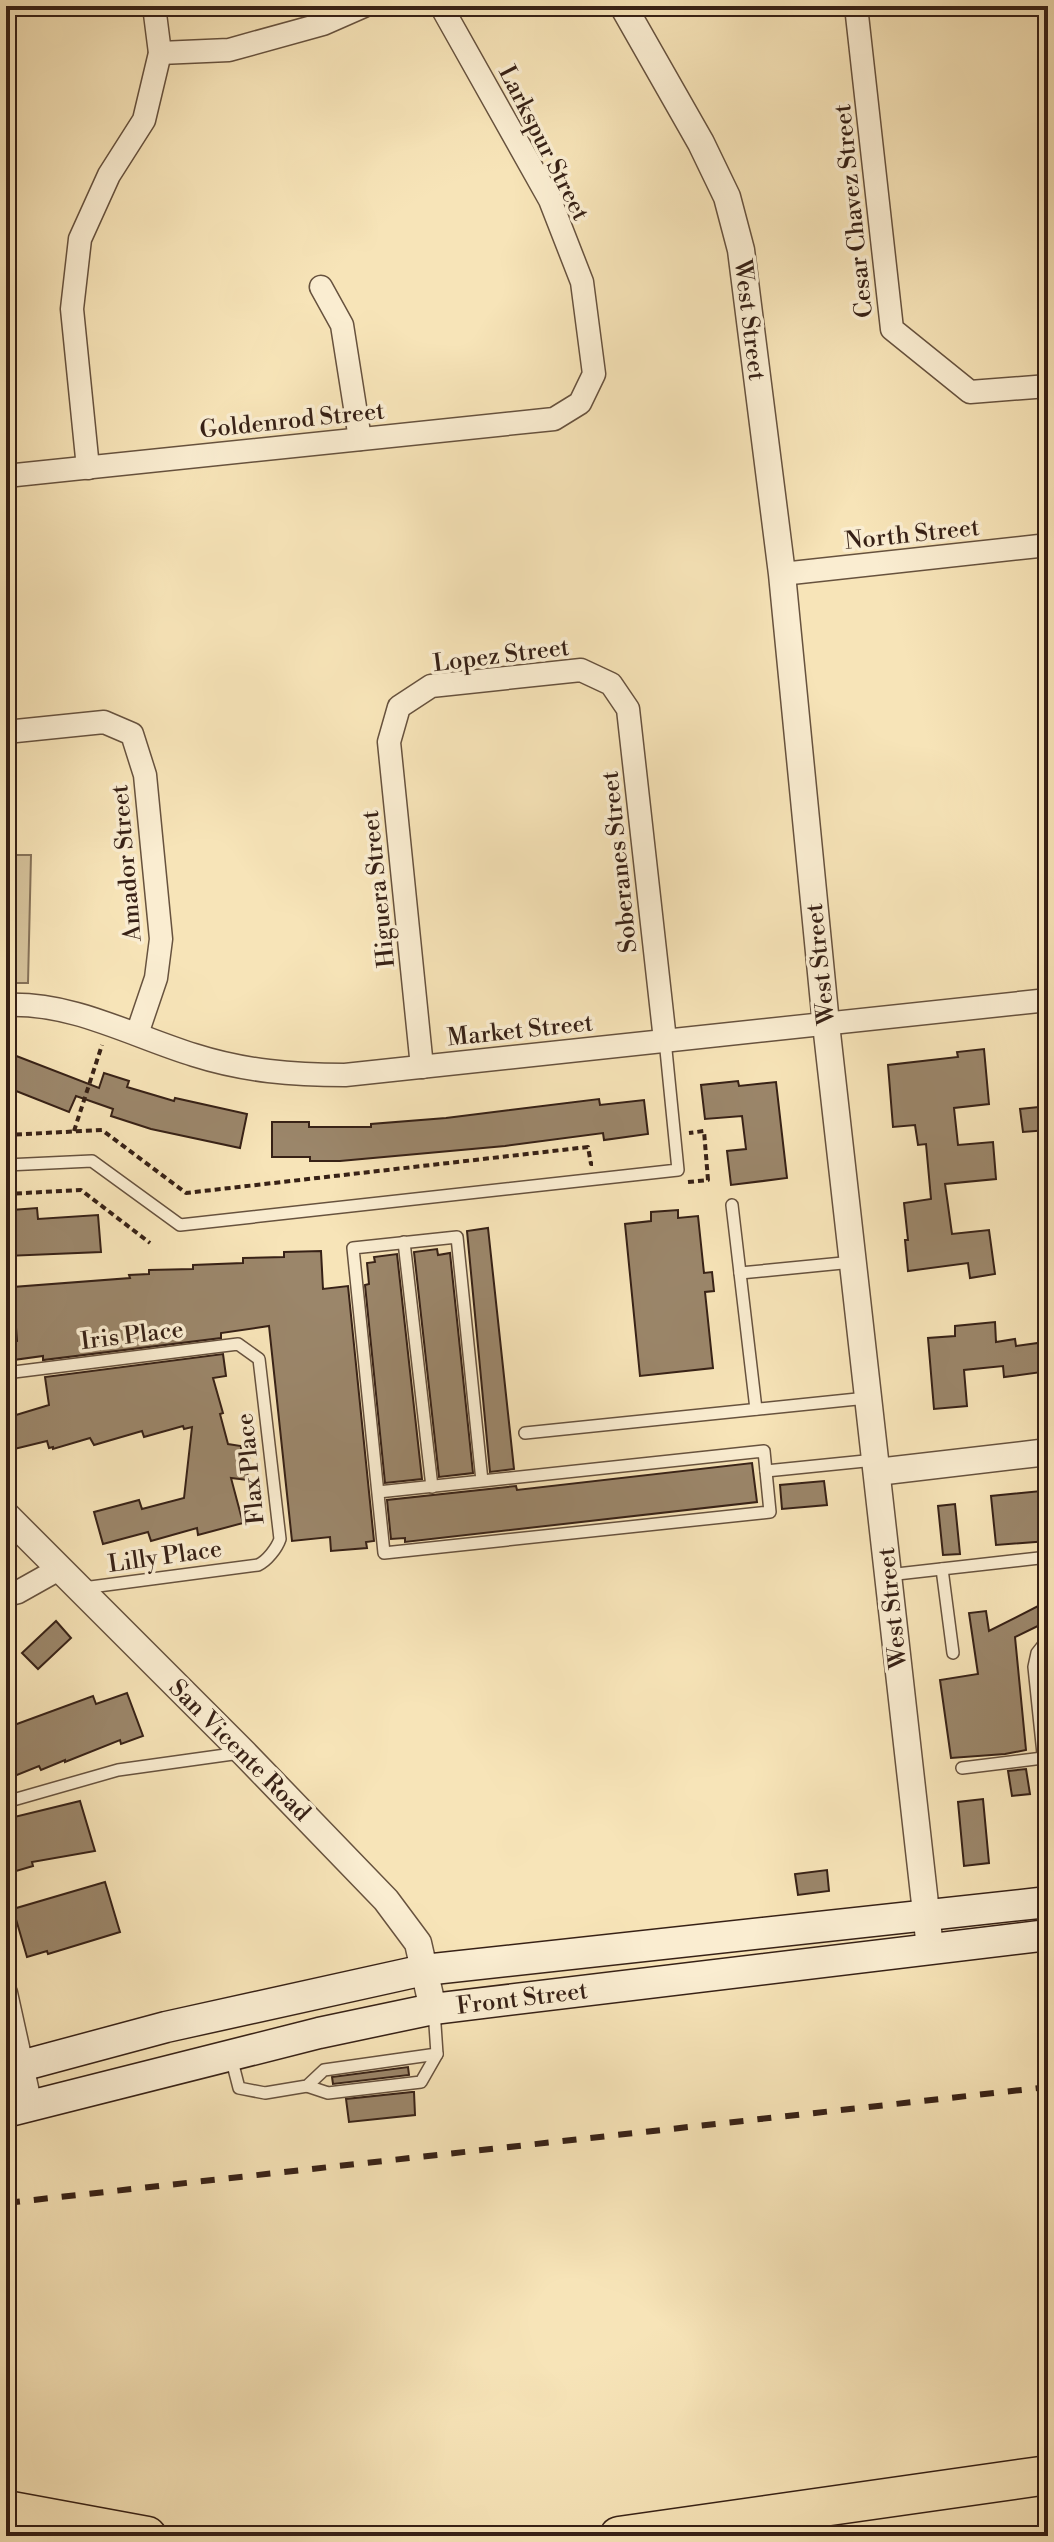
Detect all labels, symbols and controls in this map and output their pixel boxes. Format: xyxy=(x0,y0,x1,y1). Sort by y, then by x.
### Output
street label: Larkspur Street xyxy=(491,61,595,227)
street label: Cesar Chavez Street xyxy=(828,102,880,319)
street label: West Street xyxy=(727,257,771,383)
street label: Goldenrod Street xyxy=(198,396,386,446)
street label: North Street xyxy=(843,513,981,557)
street label: Lopez Street xyxy=(431,633,571,679)
street label: Soberanes Street xyxy=(595,769,644,954)
street label: Amador Street xyxy=(105,783,149,944)
street label: Higuera Street xyxy=(356,808,402,969)
street label: West Street xyxy=(800,901,842,1027)
street label: Market Street xyxy=(446,1008,595,1054)
street label: Iris Place xyxy=(79,1315,185,1357)
street label: Flax Place xyxy=(230,1412,272,1526)
street label: Lilly Place xyxy=(106,1534,224,1580)
street label: West Street xyxy=(872,1545,914,1671)
street label: San Vicente Road xyxy=(162,1673,317,1828)
street label: Front Street xyxy=(455,1976,590,2022)

